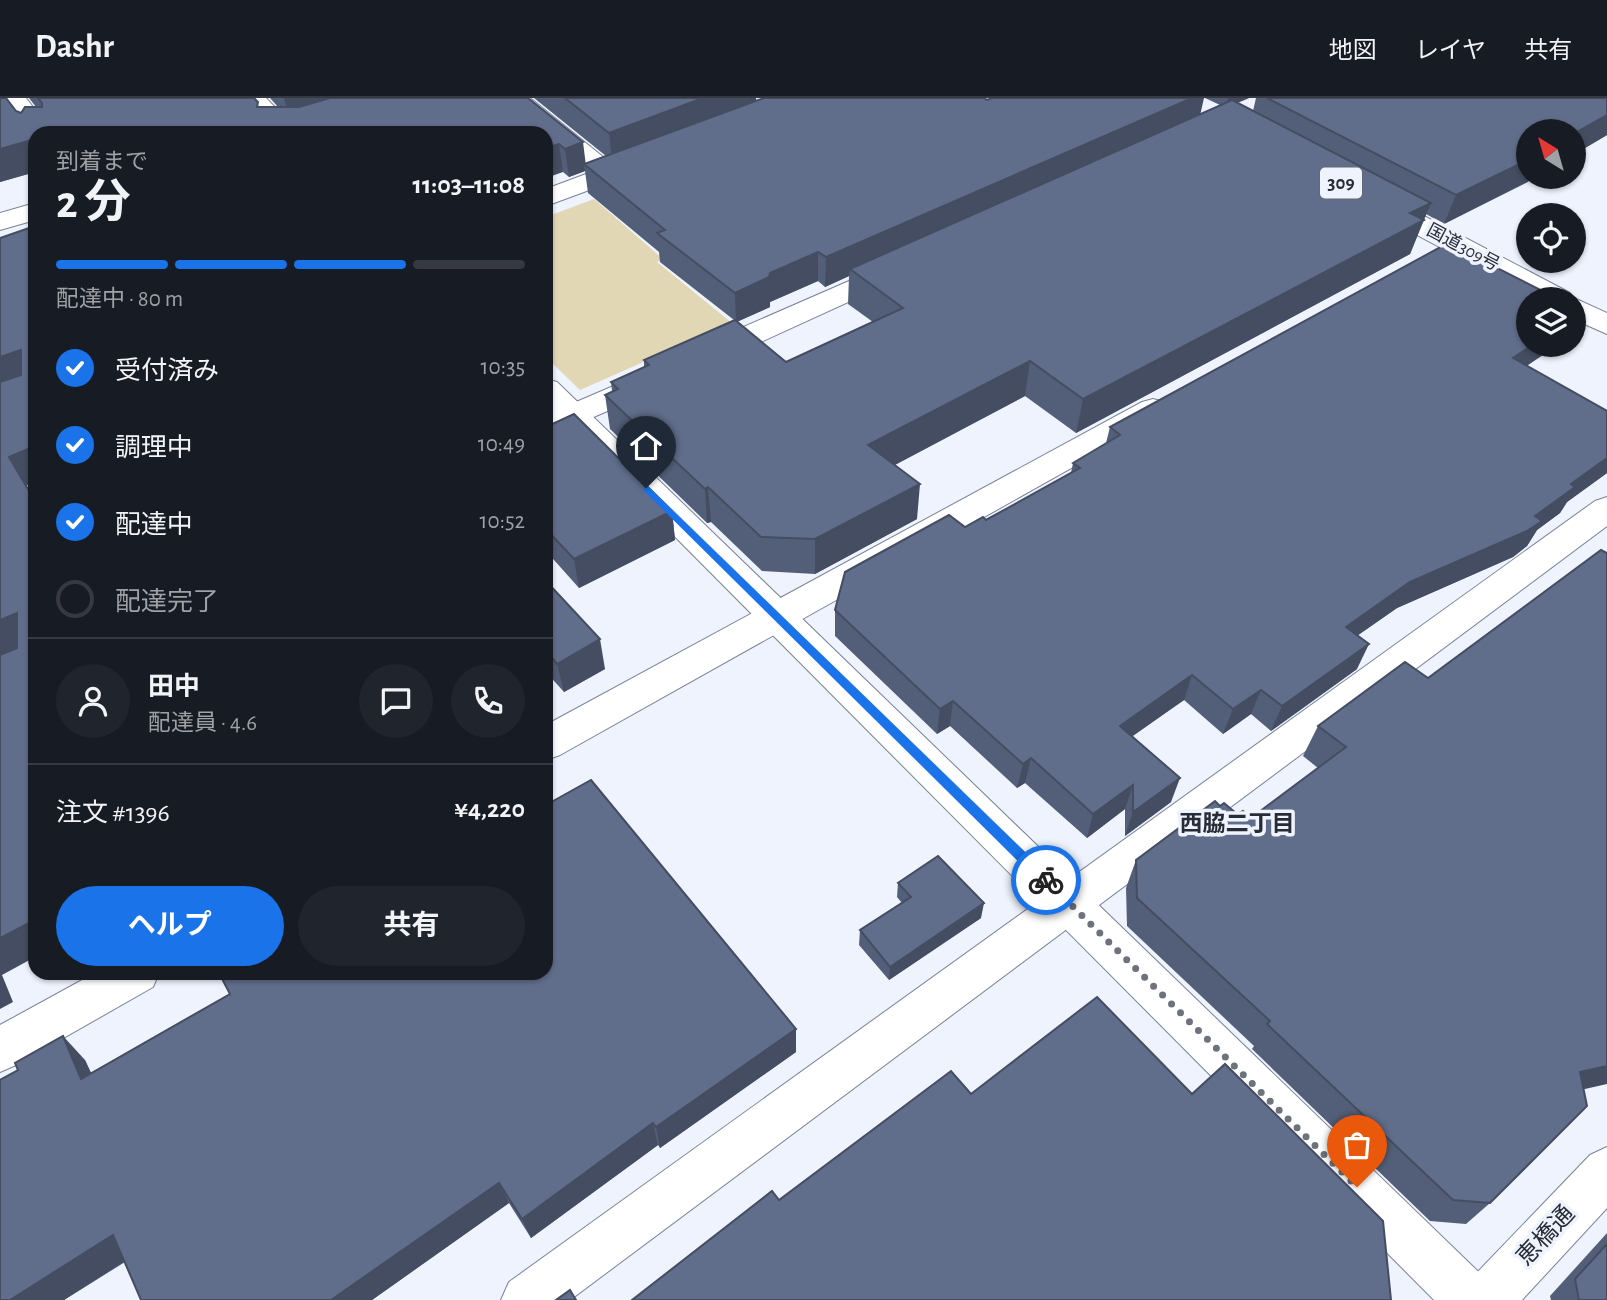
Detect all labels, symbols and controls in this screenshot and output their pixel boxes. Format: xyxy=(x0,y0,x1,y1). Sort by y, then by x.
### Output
text: Dashr xyxy=(35,31,114,64)
text: 地図 xyxy=(1329,39,1377,63)
text: レイヤ xyxy=(1415,39,1486,63)
text: 共有 xyxy=(1524,39,1572,63)
north arrow xyxy=(1516,119,1586,189)
map controls xyxy=(1516,119,1586,357)
text: 到着まで xyxy=(56,151,148,174)
road number: 309 xyxy=(1320,167,1362,198)
text: 11:03–11:08 xyxy=(413,172,525,198)
text: 2 分 xyxy=(56,180,131,226)
button: locate xyxy=(1516,203,1586,273)
street label: 国道309号 xyxy=(1424,220,1503,275)
button: layers xyxy=(1516,287,1586,357)
text: 配達中 · 80 m xyxy=(56,288,183,311)
icon: check xyxy=(56,349,94,387)
text: 10:35 xyxy=(481,356,525,379)
text: 受付済み xyxy=(115,358,219,384)
pin xyxy=(616,416,676,488)
icon: check xyxy=(56,426,94,464)
icon: home xyxy=(627,427,665,465)
text: 10:49 xyxy=(478,433,525,456)
text: 調理中 xyxy=(115,435,193,461)
icon: check xyxy=(56,503,94,541)
text: 10:52 xyxy=(480,510,525,533)
text: 配達中 xyxy=(115,512,193,538)
text: 配達完了 xyxy=(115,589,219,615)
button: person xyxy=(56,664,130,738)
button: chat xyxy=(359,664,433,738)
button: phone xyxy=(451,664,525,738)
text: 田中 xyxy=(148,674,200,700)
text: 配達員 · 4.6 xyxy=(148,712,257,735)
text: ¥4,220 xyxy=(454,796,525,822)
text: 注文 #1396 xyxy=(56,800,170,826)
district label: 西脇二丁目 xyxy=(1180,811,1295,836)
courier xyxy=(1011,845,1081,915)
icon: bike xyxy=(1027,861,1065,899)
button: ヘルプ xyxy=(56,886,284,966)
button: 共有 xyxy=(298,886,525,966)
pin xyxy=(1327,1115,1387,1187)
icon: bag xyxy=(1338,1126,1376,1164)
street label: 恵橋通 xyxy=(1511,1200,1579,1271)

